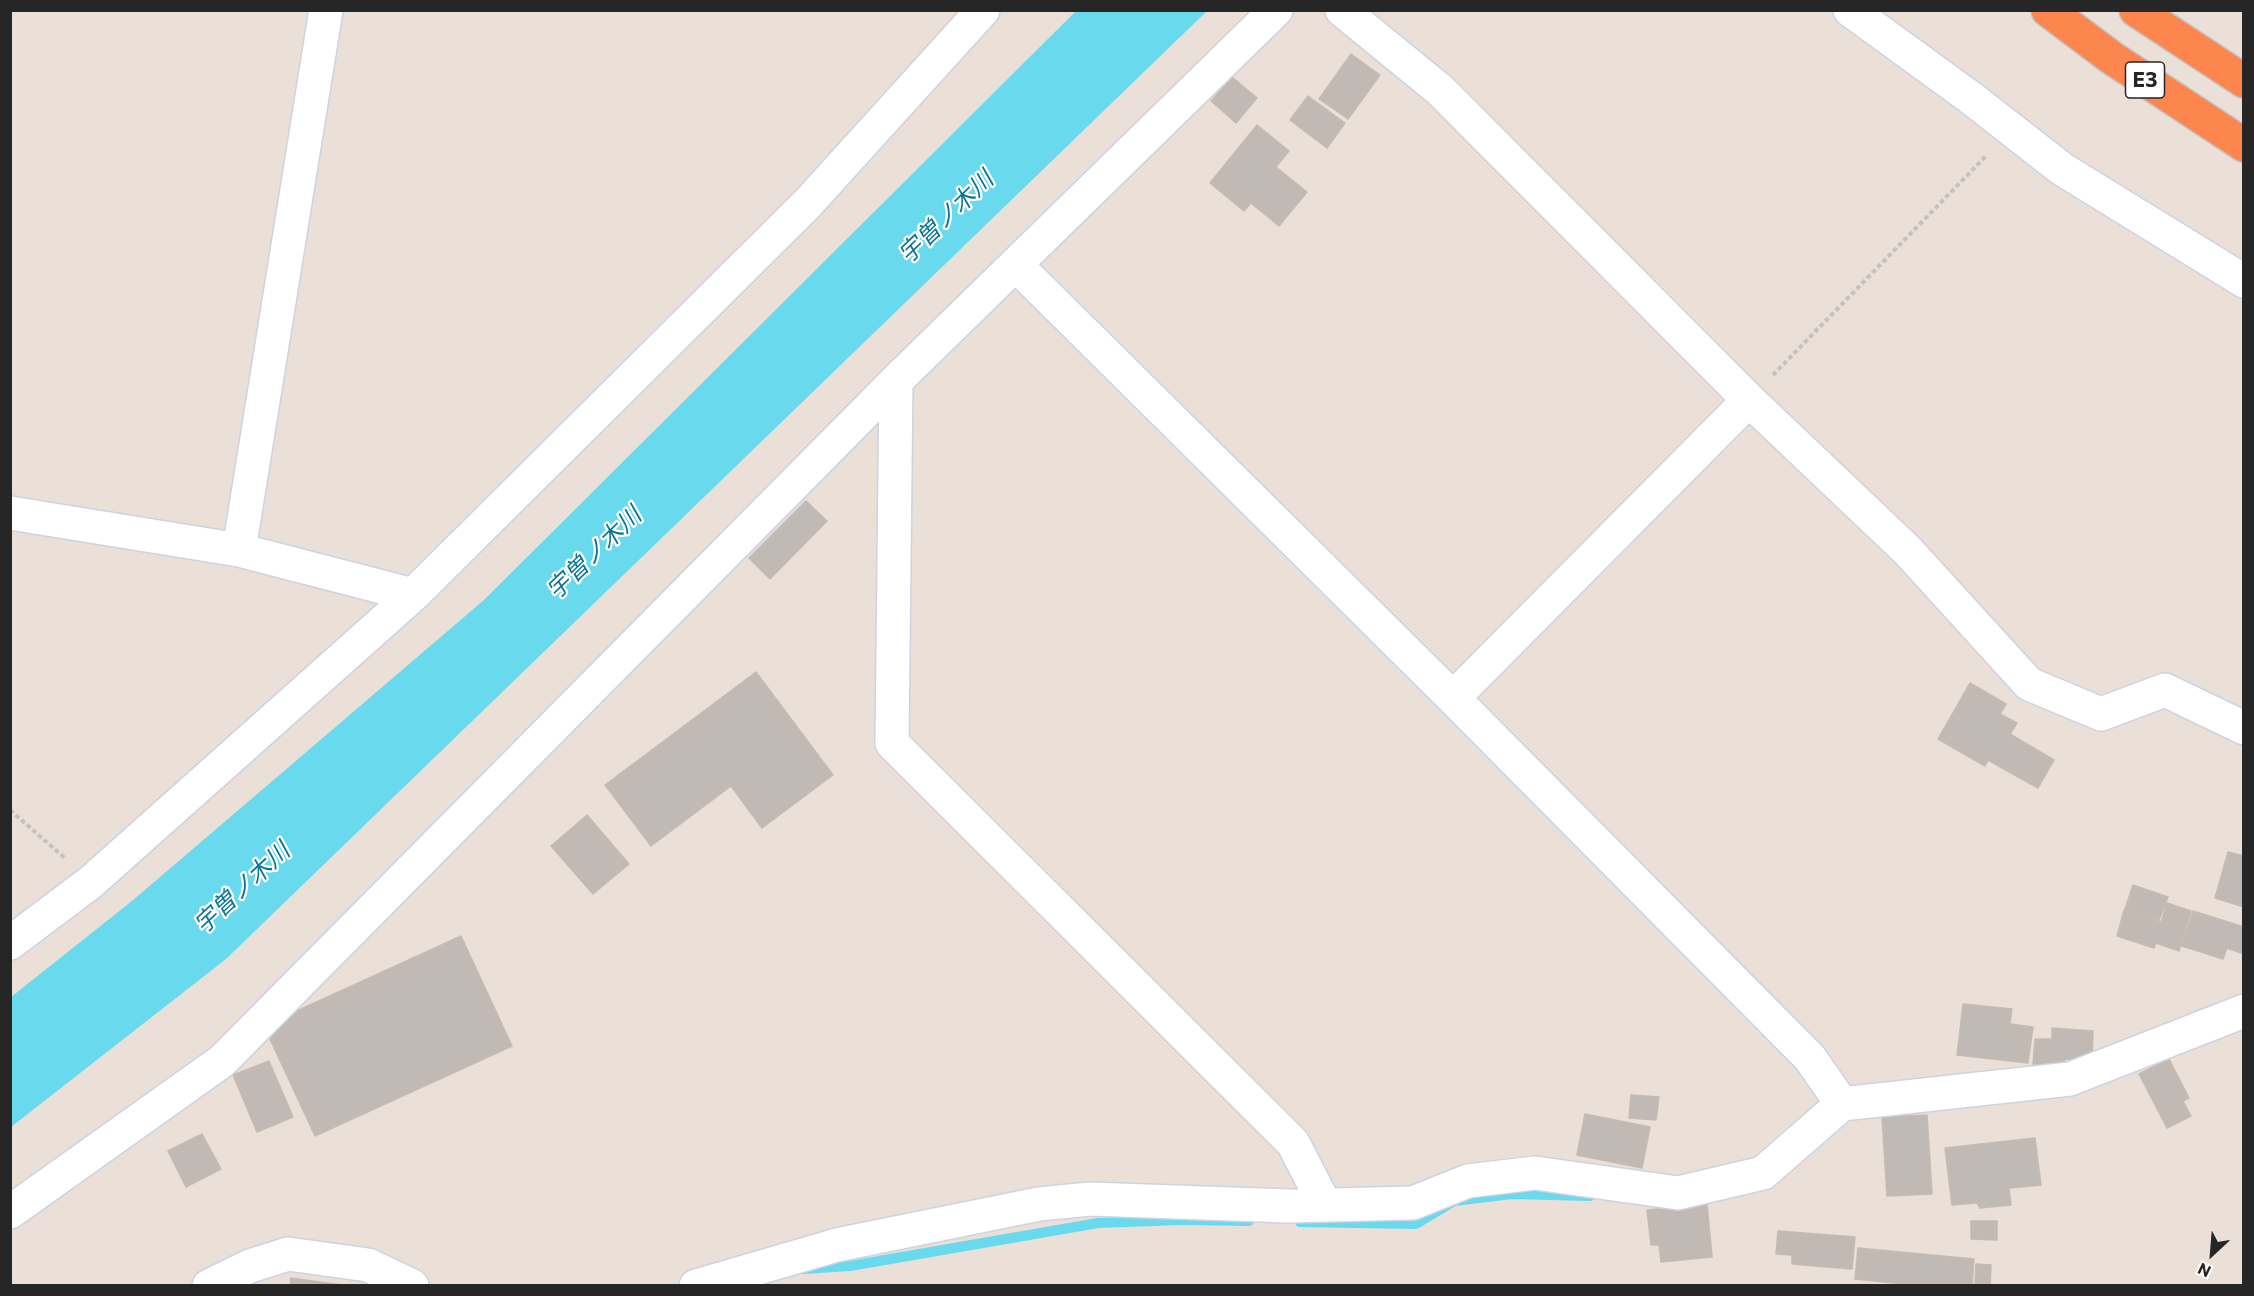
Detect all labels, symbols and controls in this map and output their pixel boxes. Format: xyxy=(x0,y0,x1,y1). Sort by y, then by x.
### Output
road number: E3 xyxy=(2126,62,2164,98)
water label: 宇曽ノ木川 xyxy=(893,165,999,269)
water label: 宇曽ノ木川 xyxy=(541,501,647,605)
water label: 宇曽ノ木川 xyxy=(188,837,296,939)
north arrow xyxy=(2182,1224,2242,1284)
text: N xyxy=(2194,1259,2213,1282)

